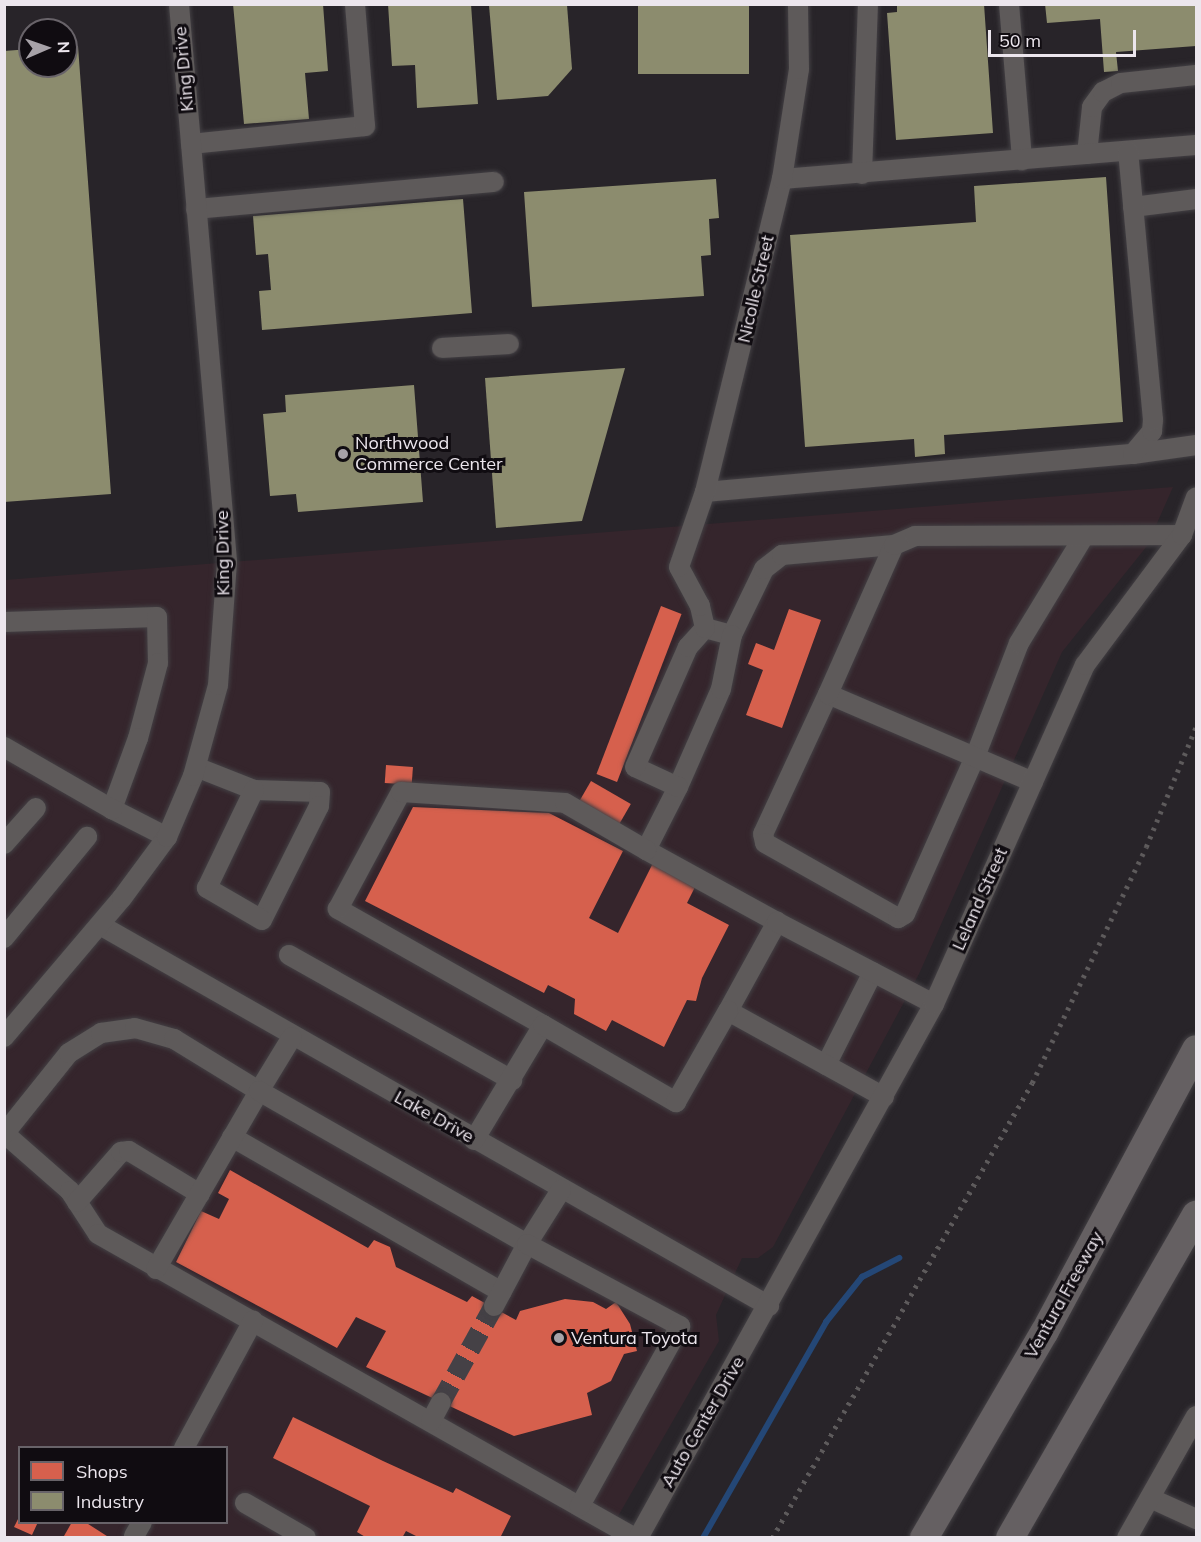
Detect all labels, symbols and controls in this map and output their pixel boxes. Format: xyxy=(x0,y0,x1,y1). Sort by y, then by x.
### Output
north arrow xyxy=(18,18,78,78)
scale bar xyxy=(991,18,1140,56)
street label: King Drive xyxy=(170,26,198,112)
text: 50 m xyxy=(999,29,1041,52)
text: N xyxy=(54,41,74,54)
street label: Nicolle Street xyxy=(733,233,779,345)
place label: Northwood Commerce Center xyxy=(355,433,503,476)
marker: Northwood Commerce Center xyxy=(336,447,350,461)
street label: King Drive xyxy=(211,510,235,596)
street label: Leland Street xyxy=(948,844,1012,954)
street label: Lake Drive xyxy=(390,1086,478,1148)
street label: Ventura Freeway xyxy=(1020,1228,1108,1362)
place label: Ventura Toyota xyxy=(571,1327,698,1349)
marker: Ventura Toyota xyxy=(552,1331,566,1345)
street label: Auto Center Drive xyxy=(657,1353,749,1491)
legend xyxy=(18,1446,228,1524)
text: Shops xyxy=(76,1460,128,1483)
text: Industry xyxy=(76,1490,144,1513)

